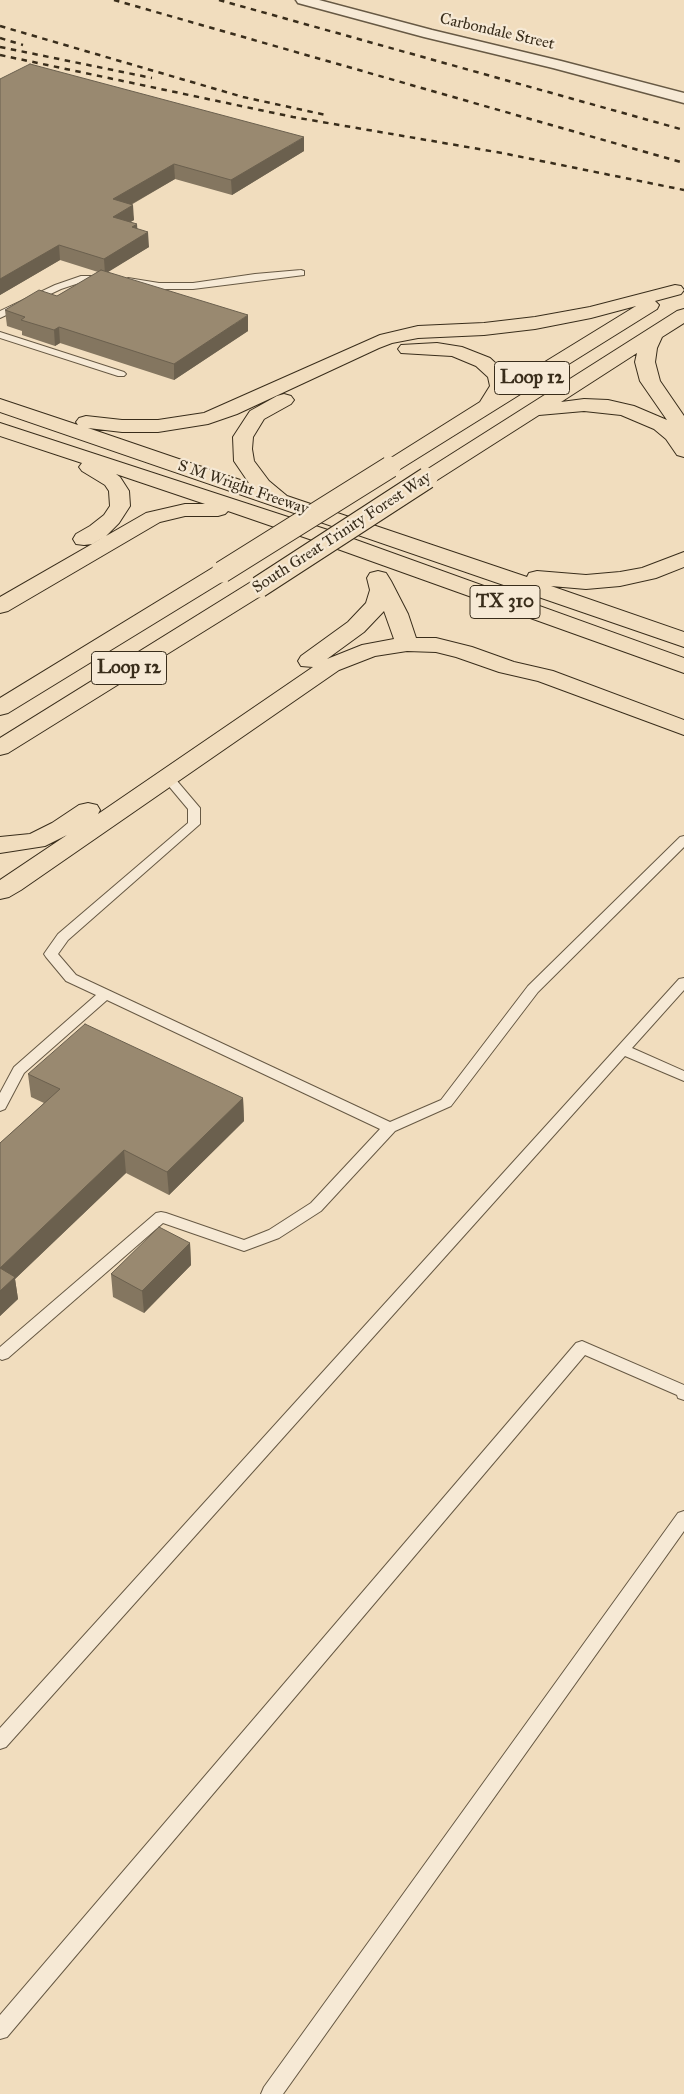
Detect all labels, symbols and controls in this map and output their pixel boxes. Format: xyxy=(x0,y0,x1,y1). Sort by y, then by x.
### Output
street label: Carbondale Street xyxy=(438,9,556,55)
road number: Loop 12 xyxy=(494,362,570,394)
street label: S M Wright Freeway xyxy=(175,457,311,519)
street label: South Great Trinity Forest Way xyxy=(249,468,435,598)
road number: TX 310 xyxy=(470,586,540,618)
road number: Loop 12 xyxy=(92,651,166,684)

